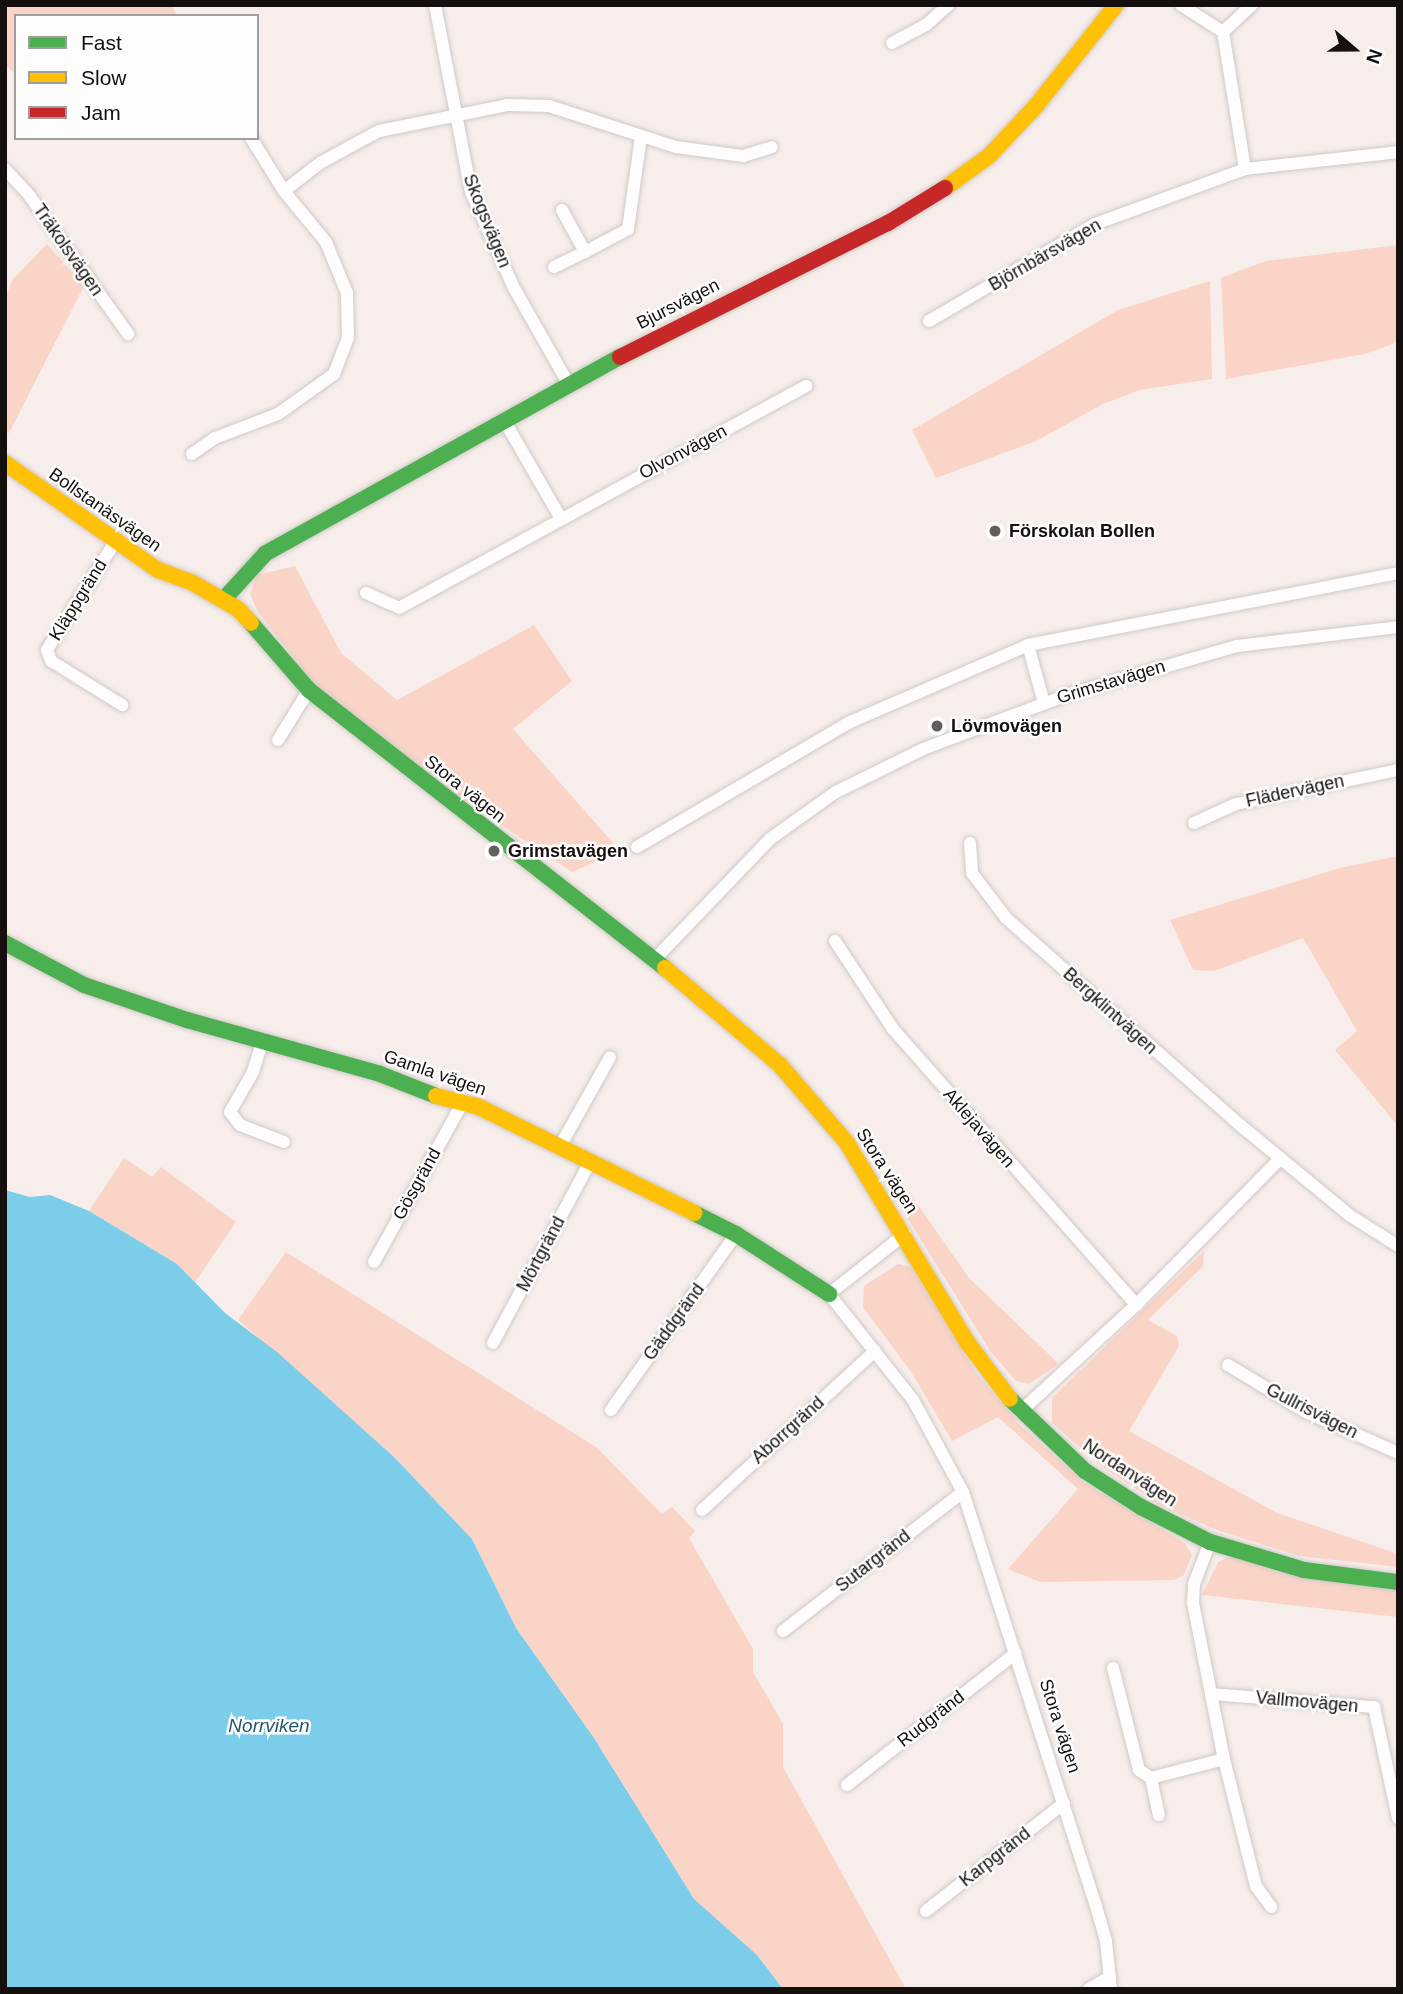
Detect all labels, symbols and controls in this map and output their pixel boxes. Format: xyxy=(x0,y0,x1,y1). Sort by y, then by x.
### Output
legend xyxy=(14,14,259,140)
north arrow xyxy=(1319,14,1389,84)
text: Fast xyxy=(81,31,122,54)
text: N xyxy=(1362,46,1386,66)
text: Slow xyxy=(81,66,127,89)
text: Jam xyxy=(81,101,121,124)
street label: Skogsvägen xyxy=(458,171,516,271)
street label: Träkolsvägen xyxy=(28,200,108,300)
street label: Björnbärsvägen xyxy=(985,214,1105,296)
street label: Bjursvägen xyxy=(633,274,723,334)
street label: Olvonvägen xyxy=(636,420,730,484)
street label: Bollstanäsvägen xyxy=(45,463,165,557)
place label: Förskolan Bollen xyxy=(1009,520,1155,542)
marker: Förskolan Bollen xyxy=(987,523,1003,539)
street label: Kläppgränd xyxy=(44,555,112,645)
street label: Grimstavägen xyxy=(1054,655,1168,709)
place label: Lövmovägen xyxy=(951,715,1062,737)
marker: Lövmovägen xyxy=(929,718,945,734)
street label: Stora vägen xyxy=(420,751,510,827)
street label: Flädervägen xyxy=(1244,770,1346,812)
place label: Grimstavägen xyxy=(508,840,628,862)
marker: Grimstavägen xyxy=(486,843,502,859)
street label: Bergklintvägen xyxy=(1059,963,1161,1059)
street label: Gamla vägen xyxy=(381,1045,489,1101)
street label: Aklejavägen xyxy=(939,1084,1019,1172)
street label: Stora vägen xyxy=(852,1124,922,1218)
street label: Gösgränd xyxy=(388,1144,446,1224)
street label: Mörtgränd xyxy=(512,1213,570,1295)
street label: Gäddgränd xyxy=(639,1279,709,1365)
street label: Gullrisvägen xyxy=(1263,1379,1361,1443)
street label: Aborrgränd xyxy=(747,1392,829,1468)
street label: Nordanvägen xyxy=(1079,1435,1181,1511)
street label: Sutargränd xyxy=(831,1525,915,1597)
street label: Stora vägen xyxy=(1035,1677,1085,1775)
street label: Rudgränd xyxy=(893,1686,969,1752)
street label: Vallmovägen xyxy=(1255,1687,1359,1717)
water label: Norrviken xyxy=(228,1715,310,1737)
street label: Karpgränd xyxy=(955,1823,1035,1891)

